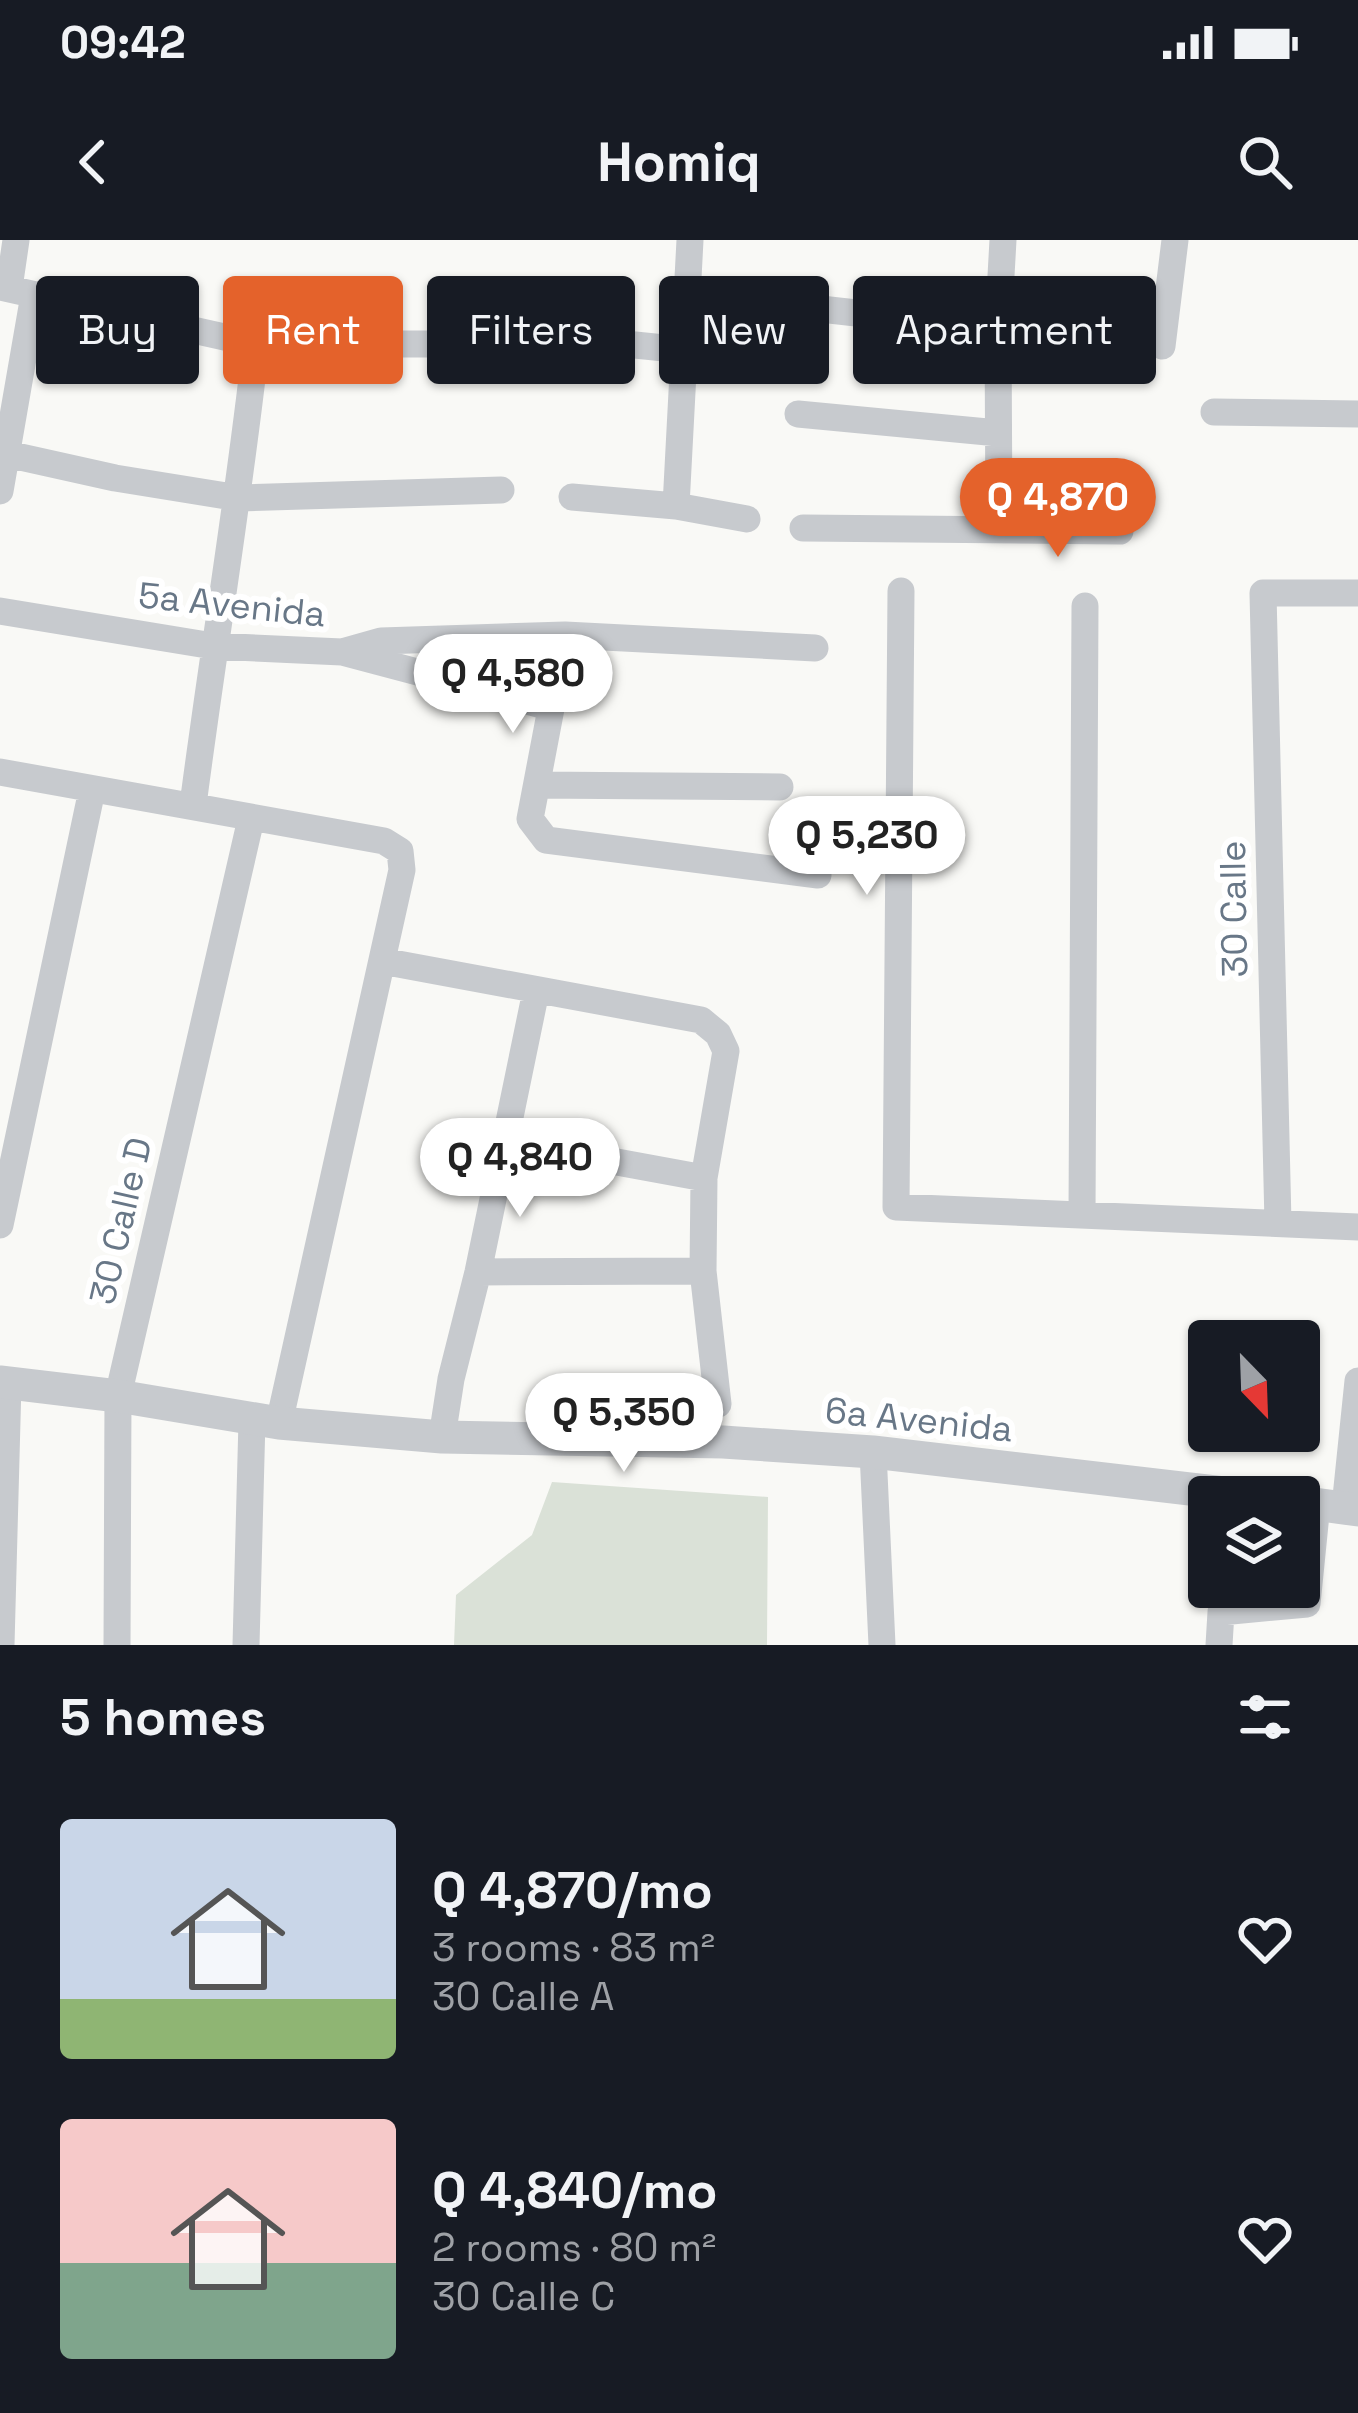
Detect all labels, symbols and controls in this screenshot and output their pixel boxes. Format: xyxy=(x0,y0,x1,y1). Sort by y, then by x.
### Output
text: 09:42 xyxy=(60,14,186,71)
text: Homiq xyxy=(597,128,761,197)
icon: back xyxy=(60,129,126,195)
icon: search xyxy=(1232,129,1298,195)
chip: Buy xyxy=(36,276,199,384)
chip: Rent xyxy=(223,276,403,384)
chip: Filters xyxy=(427,276,635,384)
chip: New xyxy=(659,276,829,384)
chip: Apartment xyxy=(853,276,1156,384)
pin: Q 4,870 xyxy=(947,458,1169,560)
text: Q 4,870 xyxy=(987,472,1129,521)
street label: 5a Avenida xyxy=(136,572,328,638)
pin: Q 4,580 xyxy=(402,634,624,736)
text: Q 4,580 xyxy=(441,648,585,697)
pin: Q 5,230 xyxy=(756,796,978,898)
text: Q 5,230 xyxy=(795,810,939,859)
street label: 30 Calle xyxy=(1210,840,1258,978)
pin: Q 4,840 xyxy=(409,1118,631,1220)
text: Q 4,840 xyxy=(447,1132,593,1181)
street label: 30 Calle D xyxy=(79,1133,163,1309)
north arrow xyxy=(1188,1320,1320,1452)
map controls xyxy=(1188,1320,1320,1608)
pin: Q 5,350 xyxy=(513,1373,735,1475)
text: Q 5,350 xyxy=(552,1387,696,1436)
street label: 6a Avenida xyxy=(823,1387,1015,1453)
button: layers xyxy=(1188,1476,1320,1608)
icon: filters xyxy=(1232,1684,1298,1750)
text: 5 homes xyxy=(60,1685,266,1750)
text: Q 4,870/mo xyxy=(432,1858,713,1923)
icon: home xyxy=(156,1867,300,2011)
icon: heart xyxy=(1232,1906,1298,1972)
text: 3 rooms · 83 m² xyxy=(432,1923,715,1972)
text: 30 Calle A xyxy=(432,1972,614,2021)
text: Q 4,840/mo xyxy=(432,2158,718,2223)
icon: home xyxy=(156,2167,300,2311)
icon: heart xyxy=(1232,2206,1298,2272)
text: 2 rooms · 80 m² xyxy=(432,2223,716,2272)
text: 30 Calle C xyxy=(432,2272,615,2321)

